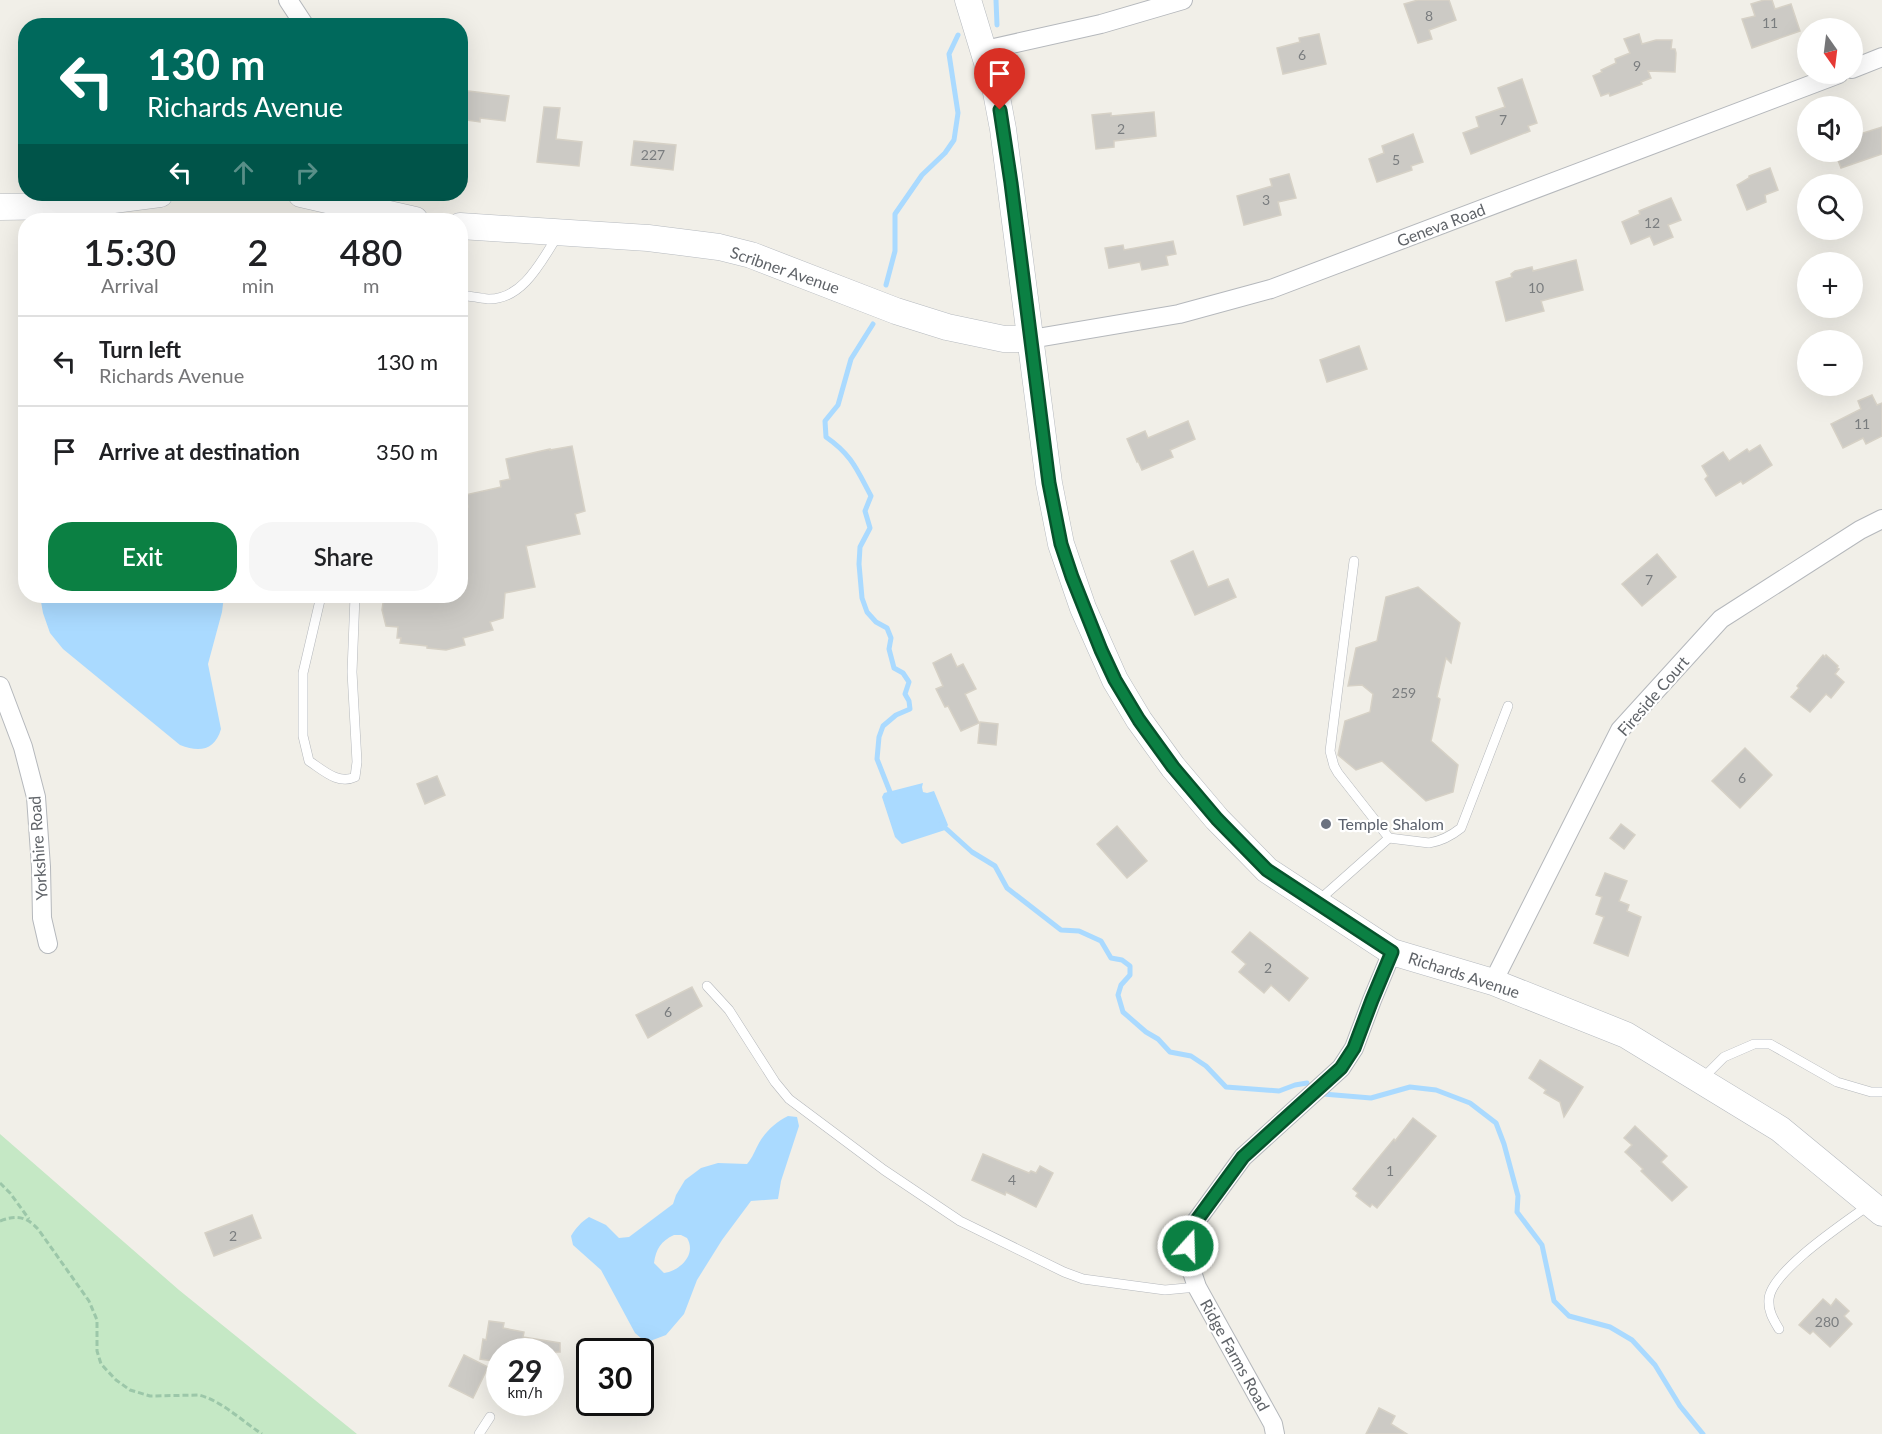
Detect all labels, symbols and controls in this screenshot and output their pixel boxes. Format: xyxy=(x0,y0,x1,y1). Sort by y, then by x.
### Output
house number: 8 xyxy=(1425,7,1433,24)
house number: 11 xyxy=(1762,14,1778,31)
north arrow xyxy=(1797,18,1863,84)
map controls xyxy=(1797,18,1863,396)
text: 130 m xyxy=(147,39,265,89)
icon: left xyxy=(48,42,126,120)
house number: 6 xyxy=(1298,46,1306,63)
pin xyxy=(974,48,1025,110)
icon: arrive xyxy=(983,57,1016,90)
house number: 9 xyxy=(1633,57,1641,74)
text: Richards Avenue xyxy=(147,90,343,123)
button: sound xyxy=(1797,96,1863,162)
house number: 7 xyxy=(1499,111,1507,128)
house number: 2 xyxy=(1117,120,1125,137)
house number: 227 xyxy=(641,146,665,163)
house number: 5 xyxy=(1392,151,1400,168)
icon: left xyxy=(164,156,197,189)
icon: ahead xyxy=(227,156,260,189)
icon: right xyxy=(290,156,323,189)
button: search xyxy=(1797,174,1863,240)
house number: 3 xyxy=(1262,191,1270,208)
street label: Geneva Road xyxy=(1394,199,1488,250)
house number: 12 xyxy=(1644,214,1660,231)
text: 15:30 xyxy=(84,230,176,274)
text: 2 xyxy=(248,230,268,274)
text: 480 xyxy=(340,230,402,274)
street label: Scribner Avenue xyxy=(728,242,842,297)
button: + xyxy=(1797,252,1863,318)
text: Arrival xyxy=(101,273,159,297)
text: min xyxy=(242,273,274,297)
text: m xyxy=(363,273,379,297)
house number: 10 xyxy=(1528,279,1544,296)
button: − xyxy=(1797,330,1863,396)
text: Turn left xyxy=(99,336,181,363)
icon: left xyxy=(48,345,81,378)
text: 130 m xyxy=(376,348,438,375)
text: Richards Avenue xyxy=(99,363,244,387)
house number: 11 xyxy=(1854,415,1870,432)
icon: arrive xyxy=(48,435,81,468)
text: Arrive at destination xyxy=(99,438,300,465)
text: 350 m xyxy=(376,438,438,465)
button: Exit xyxy=(48,522,237,591)
button: Share xyxy=(249,522,438,591)
house number: 7 xyxy=(1645,571,1653,588)
street label: Fireside Court xyxy=(1613,652,1692,739)
house number: 259 xyxy=(1392,684,1416,701)
house number: 6 xyxy=(1738,769,1746,786)
street label: Yorkshire Road xyxy=(24,795,51,901)
place label: Temple Shalom xyxy=(1338,814,1444,833)
marker: Temple Shalom xyxy=(1319,817,1333,831)
street label: Richards Avenue xyxy=(1406,948,1522,1002)
house number: 2 xyxy=(1264,959,1272,976)
house number: 6 xyxy=(664,1003,672,1020)
house number: 1 xyxy=(1386,1162,1394,1179)
house number: 4 xyxy=(1008,1171,1016,1188)
position arrow xyxy=(1156,1214,1220,1278)
house number: 2 xyxy=(229,1227,237,1244)
street label: Ridge Farms Road xyxy=(1197,1296,1274,1414)
house number: 280 xyxy=(1815,1313,1839,1330)
speed limit sign: 30 xyxy=(576,1338,654,1416)
text: 29 xyxy=(508,1352,542,1388)
text: km/h xyxy=(507,1383,543,1401)

